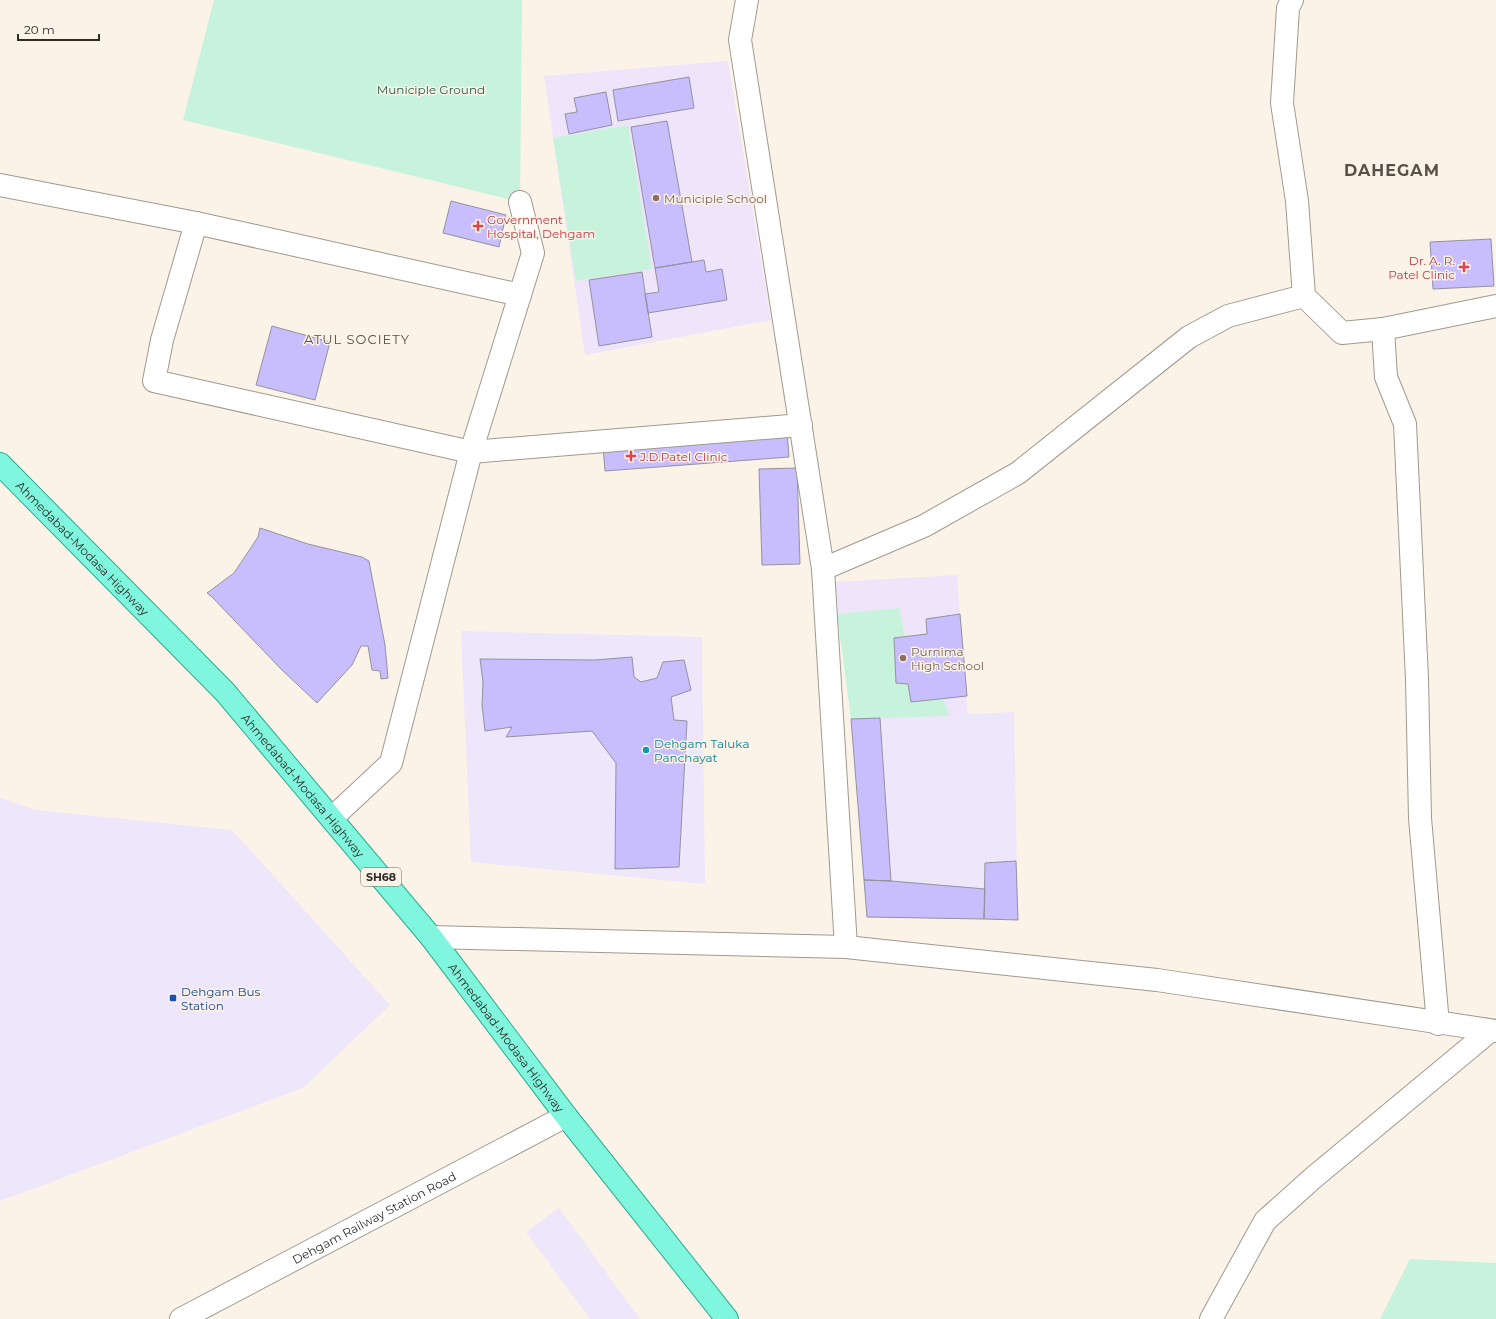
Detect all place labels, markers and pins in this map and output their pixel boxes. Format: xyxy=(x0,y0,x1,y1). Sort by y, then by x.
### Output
place label: Municiple School xyxy=(664,191,767,206)
marker: Municiple School xyxy=(651,193,661,203)
place label: Government Hospital, Dehgam xyxy=(487,212,595,241)
marker: Government Hospital, Dehgam xyxy=(472,220,484,232)
place label: Dr. A. R. Patel Clinic xyxy=(1388,253,1455,282)
marker: Dr. A. R. Patel Clinic xyxy=(1458,261,1470,273)
place label: J.D.Patel Clinic xyxy=(639,449,728,464)
marker: J.D.Patel Clinic xyxy=(625,450,637,462)
place label: Purnima High School xyxy=(911,644,984,673)
marker: Purnima High School xyxy=(898,653,908,663)
place label: Dehgam Taluka Panchayat xyxy=(654,736,750,765)
marker: Dehgam Taluka Panchayat xyxy=(641,745,651,755)
place label: Dehgam Bus Station xyxy=(181,984,261,1013)
marker: Dehgam Bus Station xyxy=(168,993,178,1003)

